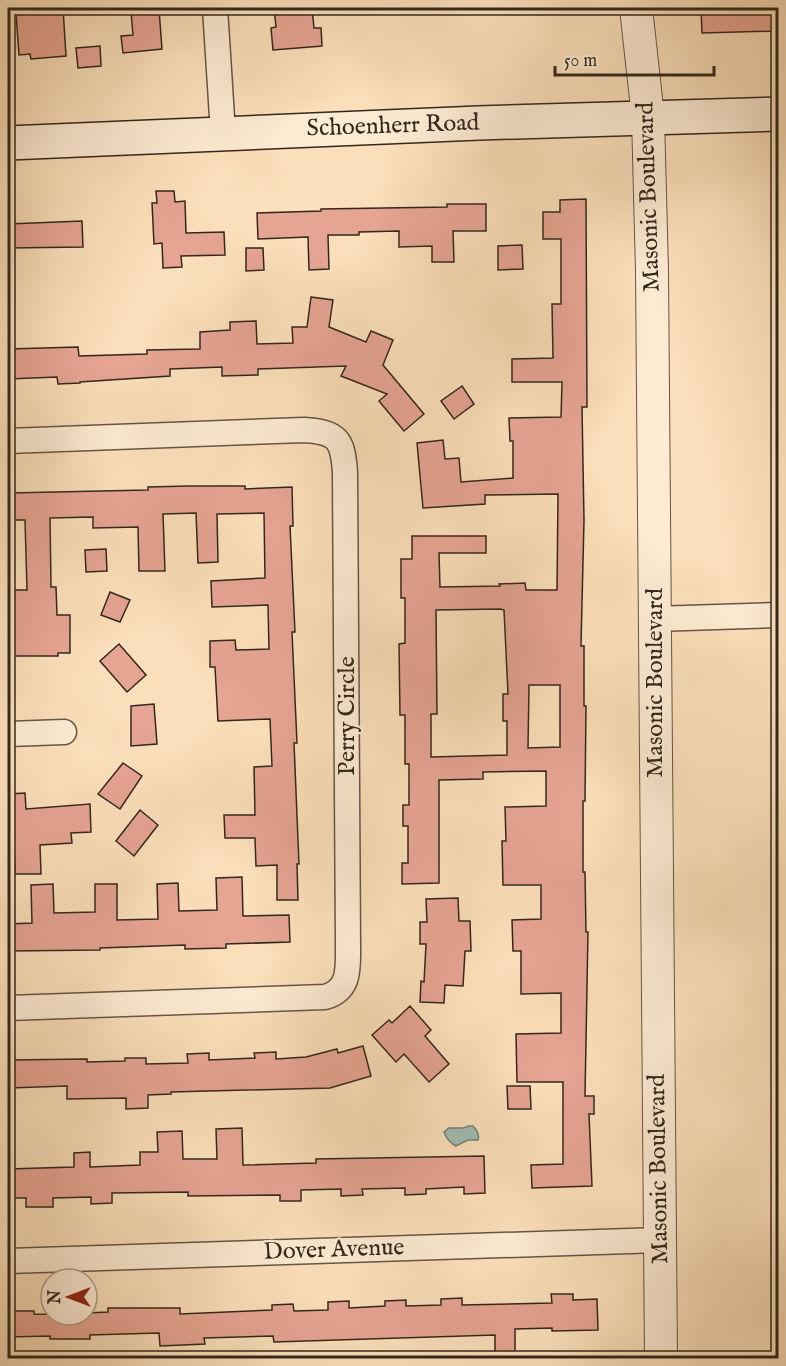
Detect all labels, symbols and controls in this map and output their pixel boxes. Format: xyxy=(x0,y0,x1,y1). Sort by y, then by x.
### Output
scale bar xyxy=(555,39,714,77)
text: 50 m xyxy=(564,50,597,73)
street label: Masonic Boulevard xyxy=(630,101,668,293)
street label: Schoenherr Road xyxy=(306,107,480,145)
street label: Masonic Boulevard xyxy=(640,588,671,778)
street label: Perry Circle xyxy=(332,656,363,776)
street label: Masonic Boulevard xyxy=(642,1073,676,1264)
street label: Dover Avenue xyxy=(263,1232,405,1268)
north arrow xyxy=(39,1267,99,1327)
text: N xyxy=(46,1290,66,1305)

